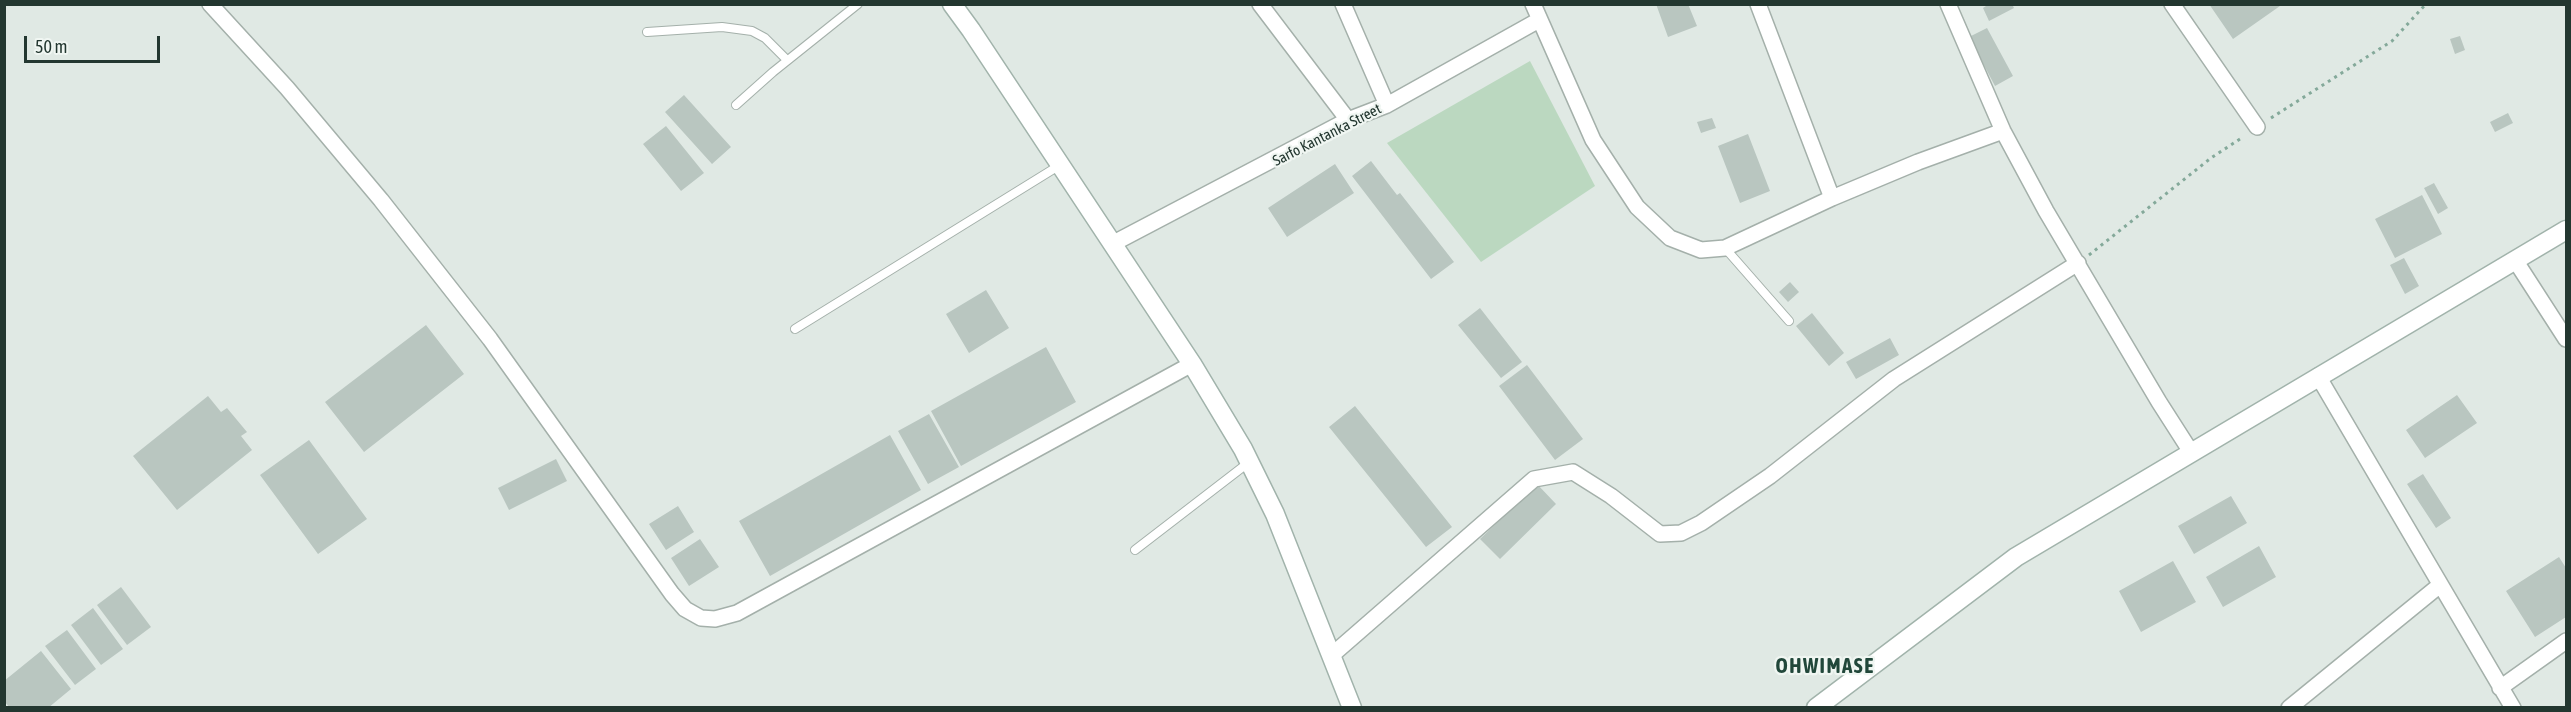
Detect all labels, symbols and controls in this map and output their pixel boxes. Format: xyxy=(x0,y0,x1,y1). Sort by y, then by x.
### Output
scale bar xyxy=(27,24,164,62)
text: 50 m xyxy=(35,36,67,57)
street label: Sarfo Kantanka Street xyxy=(1270,100,1384,170)
district label: OHWIMASE xyxy=(1775,653,1875,679)

